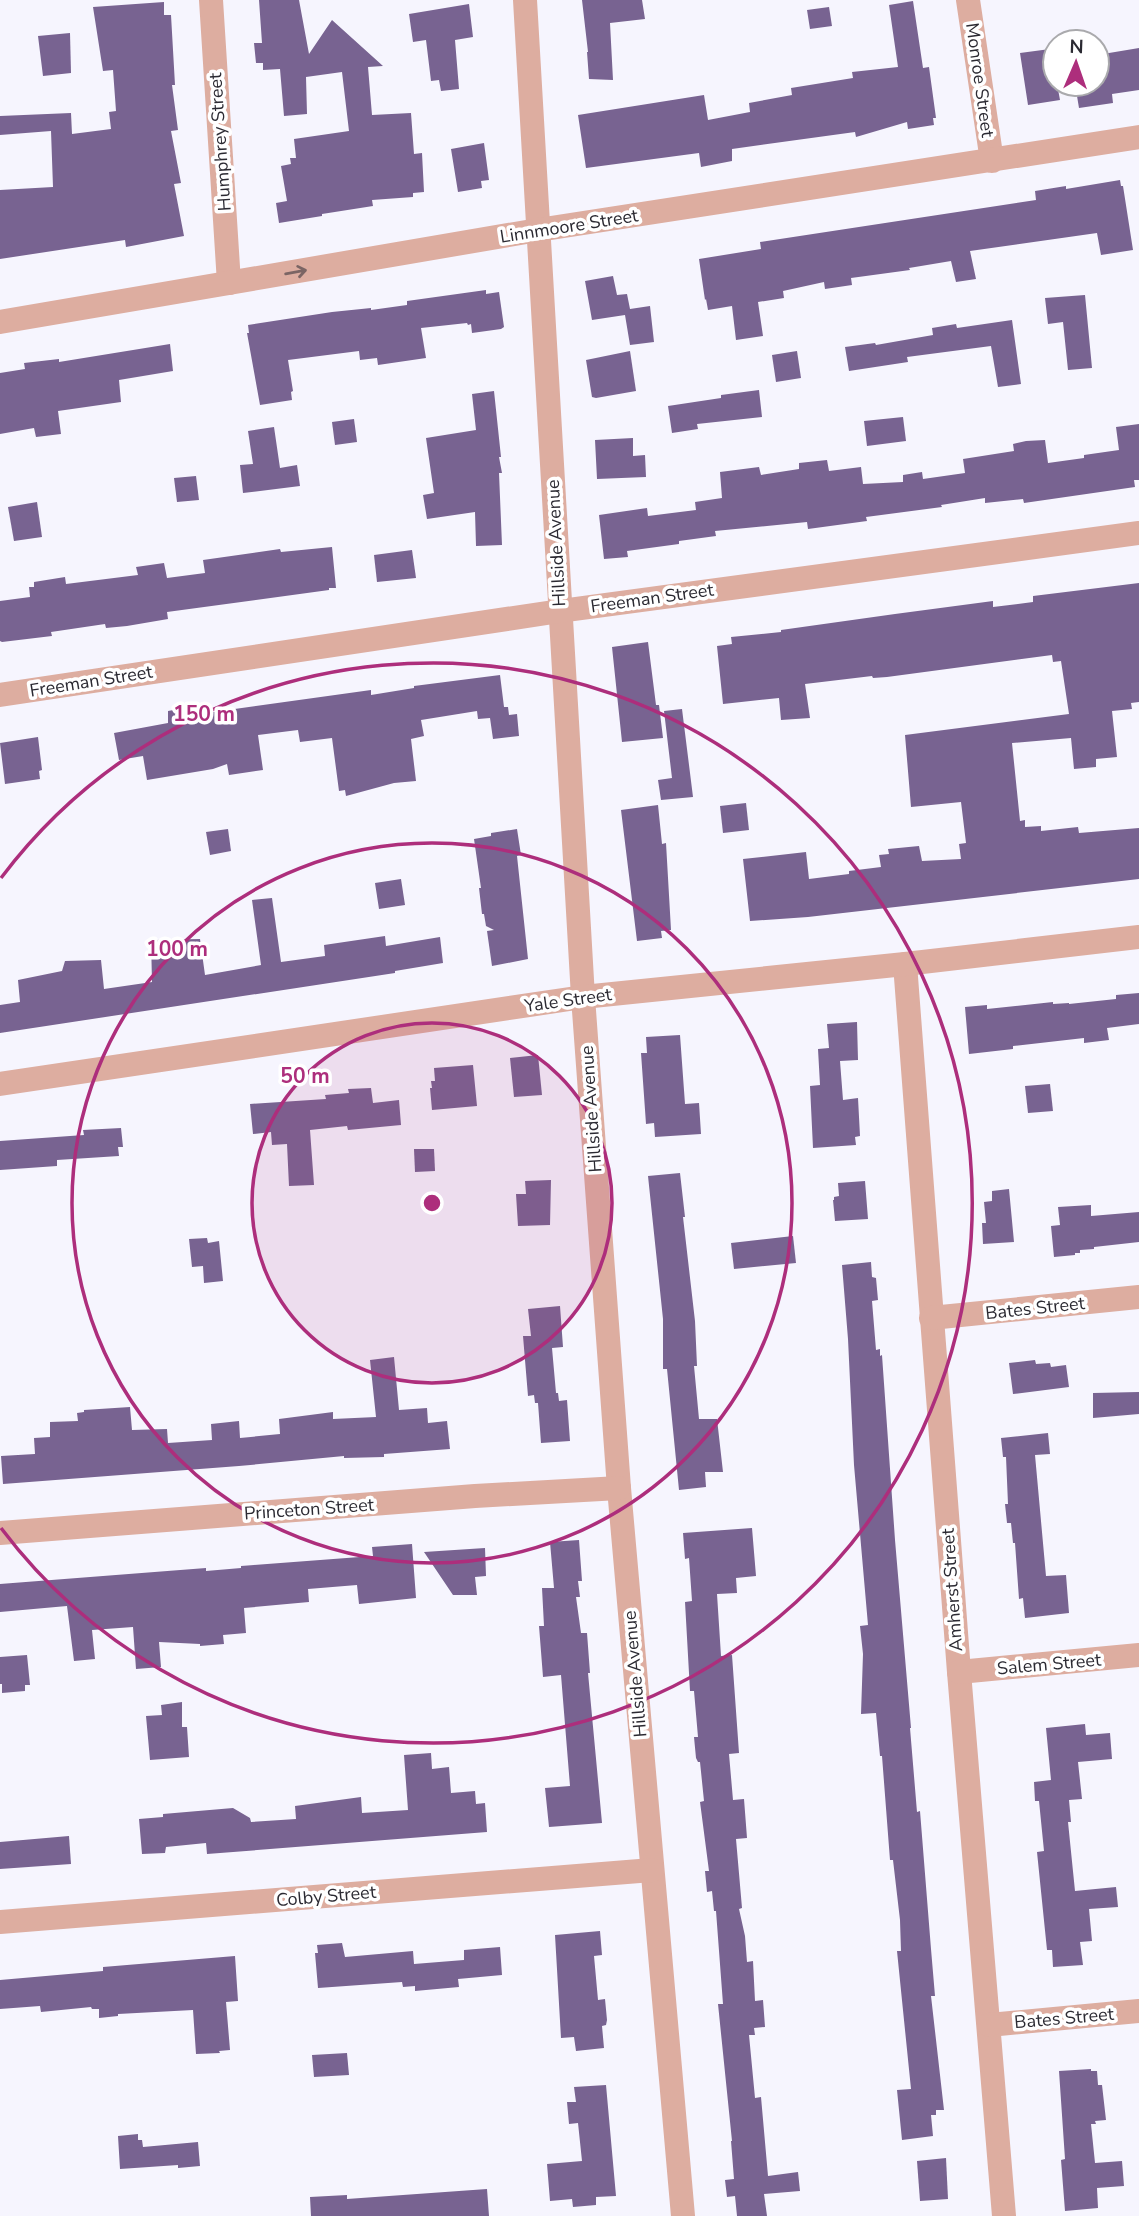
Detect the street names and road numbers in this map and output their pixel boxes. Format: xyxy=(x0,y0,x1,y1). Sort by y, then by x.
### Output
street label: Monroe Street xyxy=(960,21,1000,139)
street label: Humphrey Street xyxy=(203,71,237,212)
street label: Linnmoore Street xyxy=(498,203,640,249)
street label: Hillside Avenue xyxy=(541,479,571,607)
street label: Freeman Street xyxy=(589,577,716,619)
street label: Freeman Street xyxy=(28,659,155,703)
street label: Yale Street xyxy=(522,982,614,1018)
street label: Hillside Avenue xyxy=(575,1045,607,1173)
street label: Bates Street xyxy=(984,1291,1087,1325)
street label: Princeton Street xyxy=(243,1492,375,1526)
street label: Amherst Street xyxy=(936,1527,968,1652)
street label: Hillside Avenue xyxy=(618,1610,652,1738)
street label: Salem Street xyxy=(996,1647,1103,1681)
street label: Colby Street xyxy=(275,1880,378,1912)
street label: Bates Street xyxy=(1013,2002,1115,2034)

